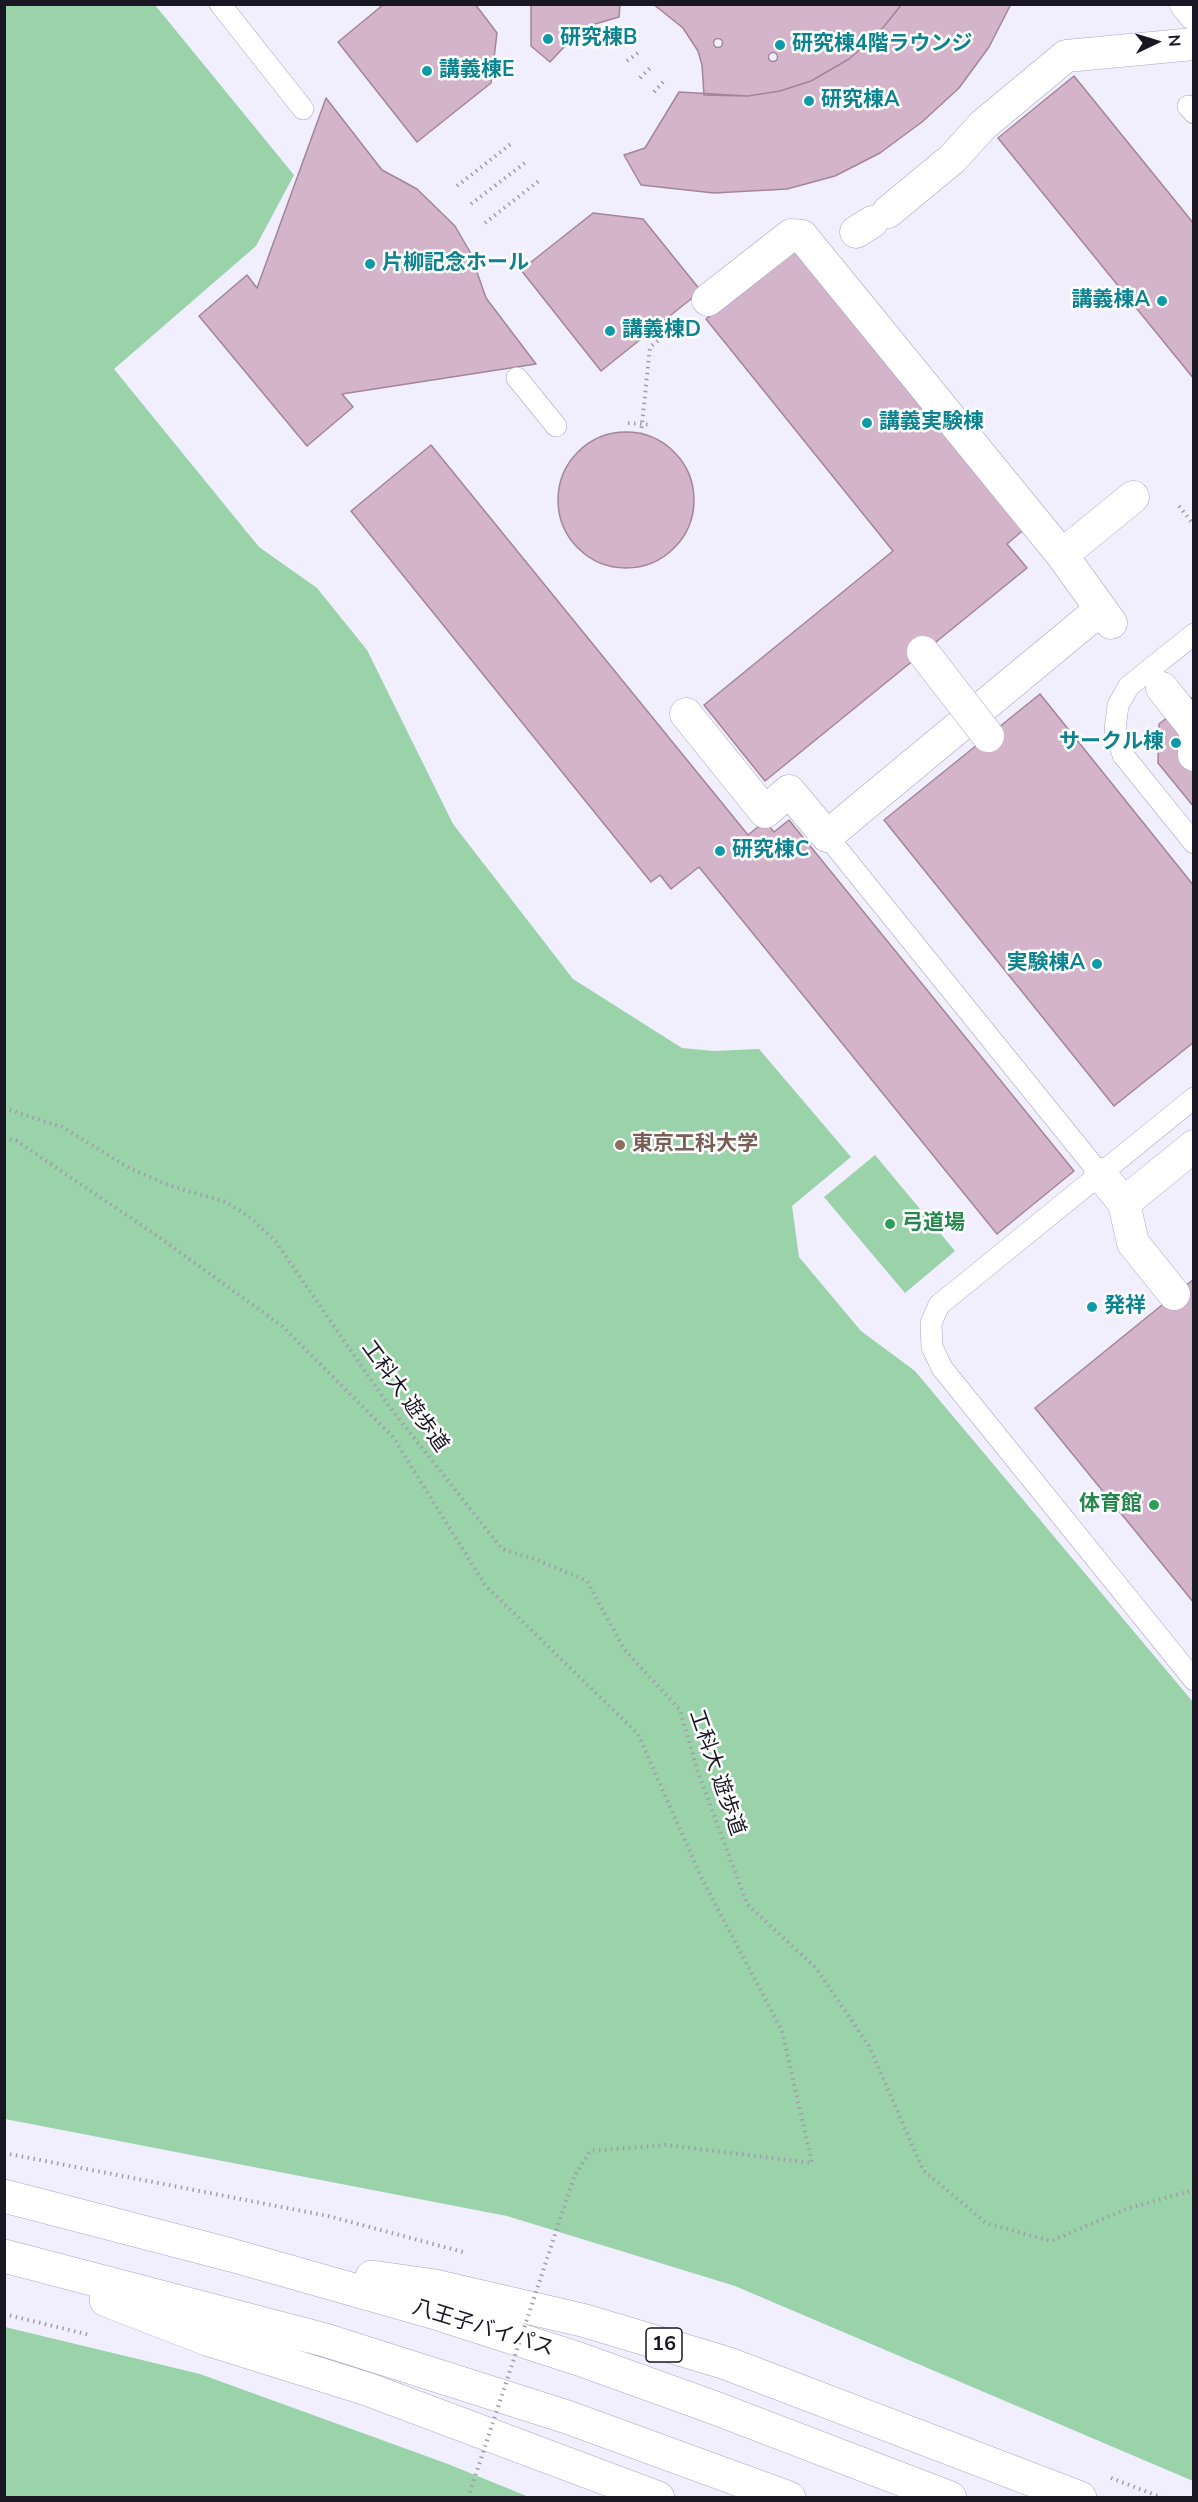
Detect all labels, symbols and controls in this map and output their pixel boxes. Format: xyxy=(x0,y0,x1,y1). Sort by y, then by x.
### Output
north arrow xyxy=(1126,12,1186,72)
place label: 研究棟B xyxy=(560,26,637,52)
marker: 研究棟B xyxy=(541,32,555,46)
place label: 研究棟4階ラウンジ xyxy=(792,32,973,58)
text: N xyxy=(1163,34,1185,47)
marker: 研究棟4階ラウンジ xyxy=(773,38,787,52)
place label: 講義棟E xyxy=(439,58,515,84)
marker: 講義棟E xyxy=(420,64,434,78)
place label: 研究棟A xyxy=(821,88,900,114)
marker: 研究棟A xyxy=(802,94,816,108)
place label: 片柳記念ホール xyxy=(382,251,529,277)
marker: 片柳記念ホール xyxy=(363,257,377,271)
place label: 講義棟A xyxy=(1071,288,1150,314)
marker: 講義棟A xyxy=(1155,294,1169,308)
place label: 講義棟D xyxy=(622,318,701,344)
marker: 講義棟D xyxy=(603,324,617,338)
place label: 講義実験棟 xyxy=(879,410,984,436)
marker: 講義実験棟 xyxy=(860,416,874,430)
place label: サークル棟 xyxy=(1059,730,1164,756)
marker: サークル棟 xyxy=(1169,736,1183,750)
place label: 研究棟C xyxy=(732,838,809,864)
marker: 研究棟C xyxy=(713,844,727,858)
place label: 実験棟A xyxy=(1006,951,1085,977)
marker: 実験棟A xyxy=(1090,957,1104,971)
place label: 東京工科大学 xyxy=(632,1132,758,1158)
marker: 東京工科大学 xyxy=(613,1138,627,1152)
place label: 弓道場 xyxy=(902,1211,965,1237)
marker: 弓道場 xyxy=(883,1217,897,1231)
place label: 発祥 xyxy=(1104,1294,1146,1320)
marker: 発祥 xyxy=(1085,1300,1099,1314)
street label: 工科大 遊歩道 xyxy=(355,1336,453,1458)
place label: 体育館 xyxy=(1079,1492,1142,1518)
marker: 体育館 xyxy=(1147,1498,1161,1512)
street label: 工科大 遊歩道 xyxy=(683,1707,749,1839)
street label: 八王子バイパス xyxy=(409,2295,557,2363)
road number: 16 xyxy=(646,2328,682,2362)

